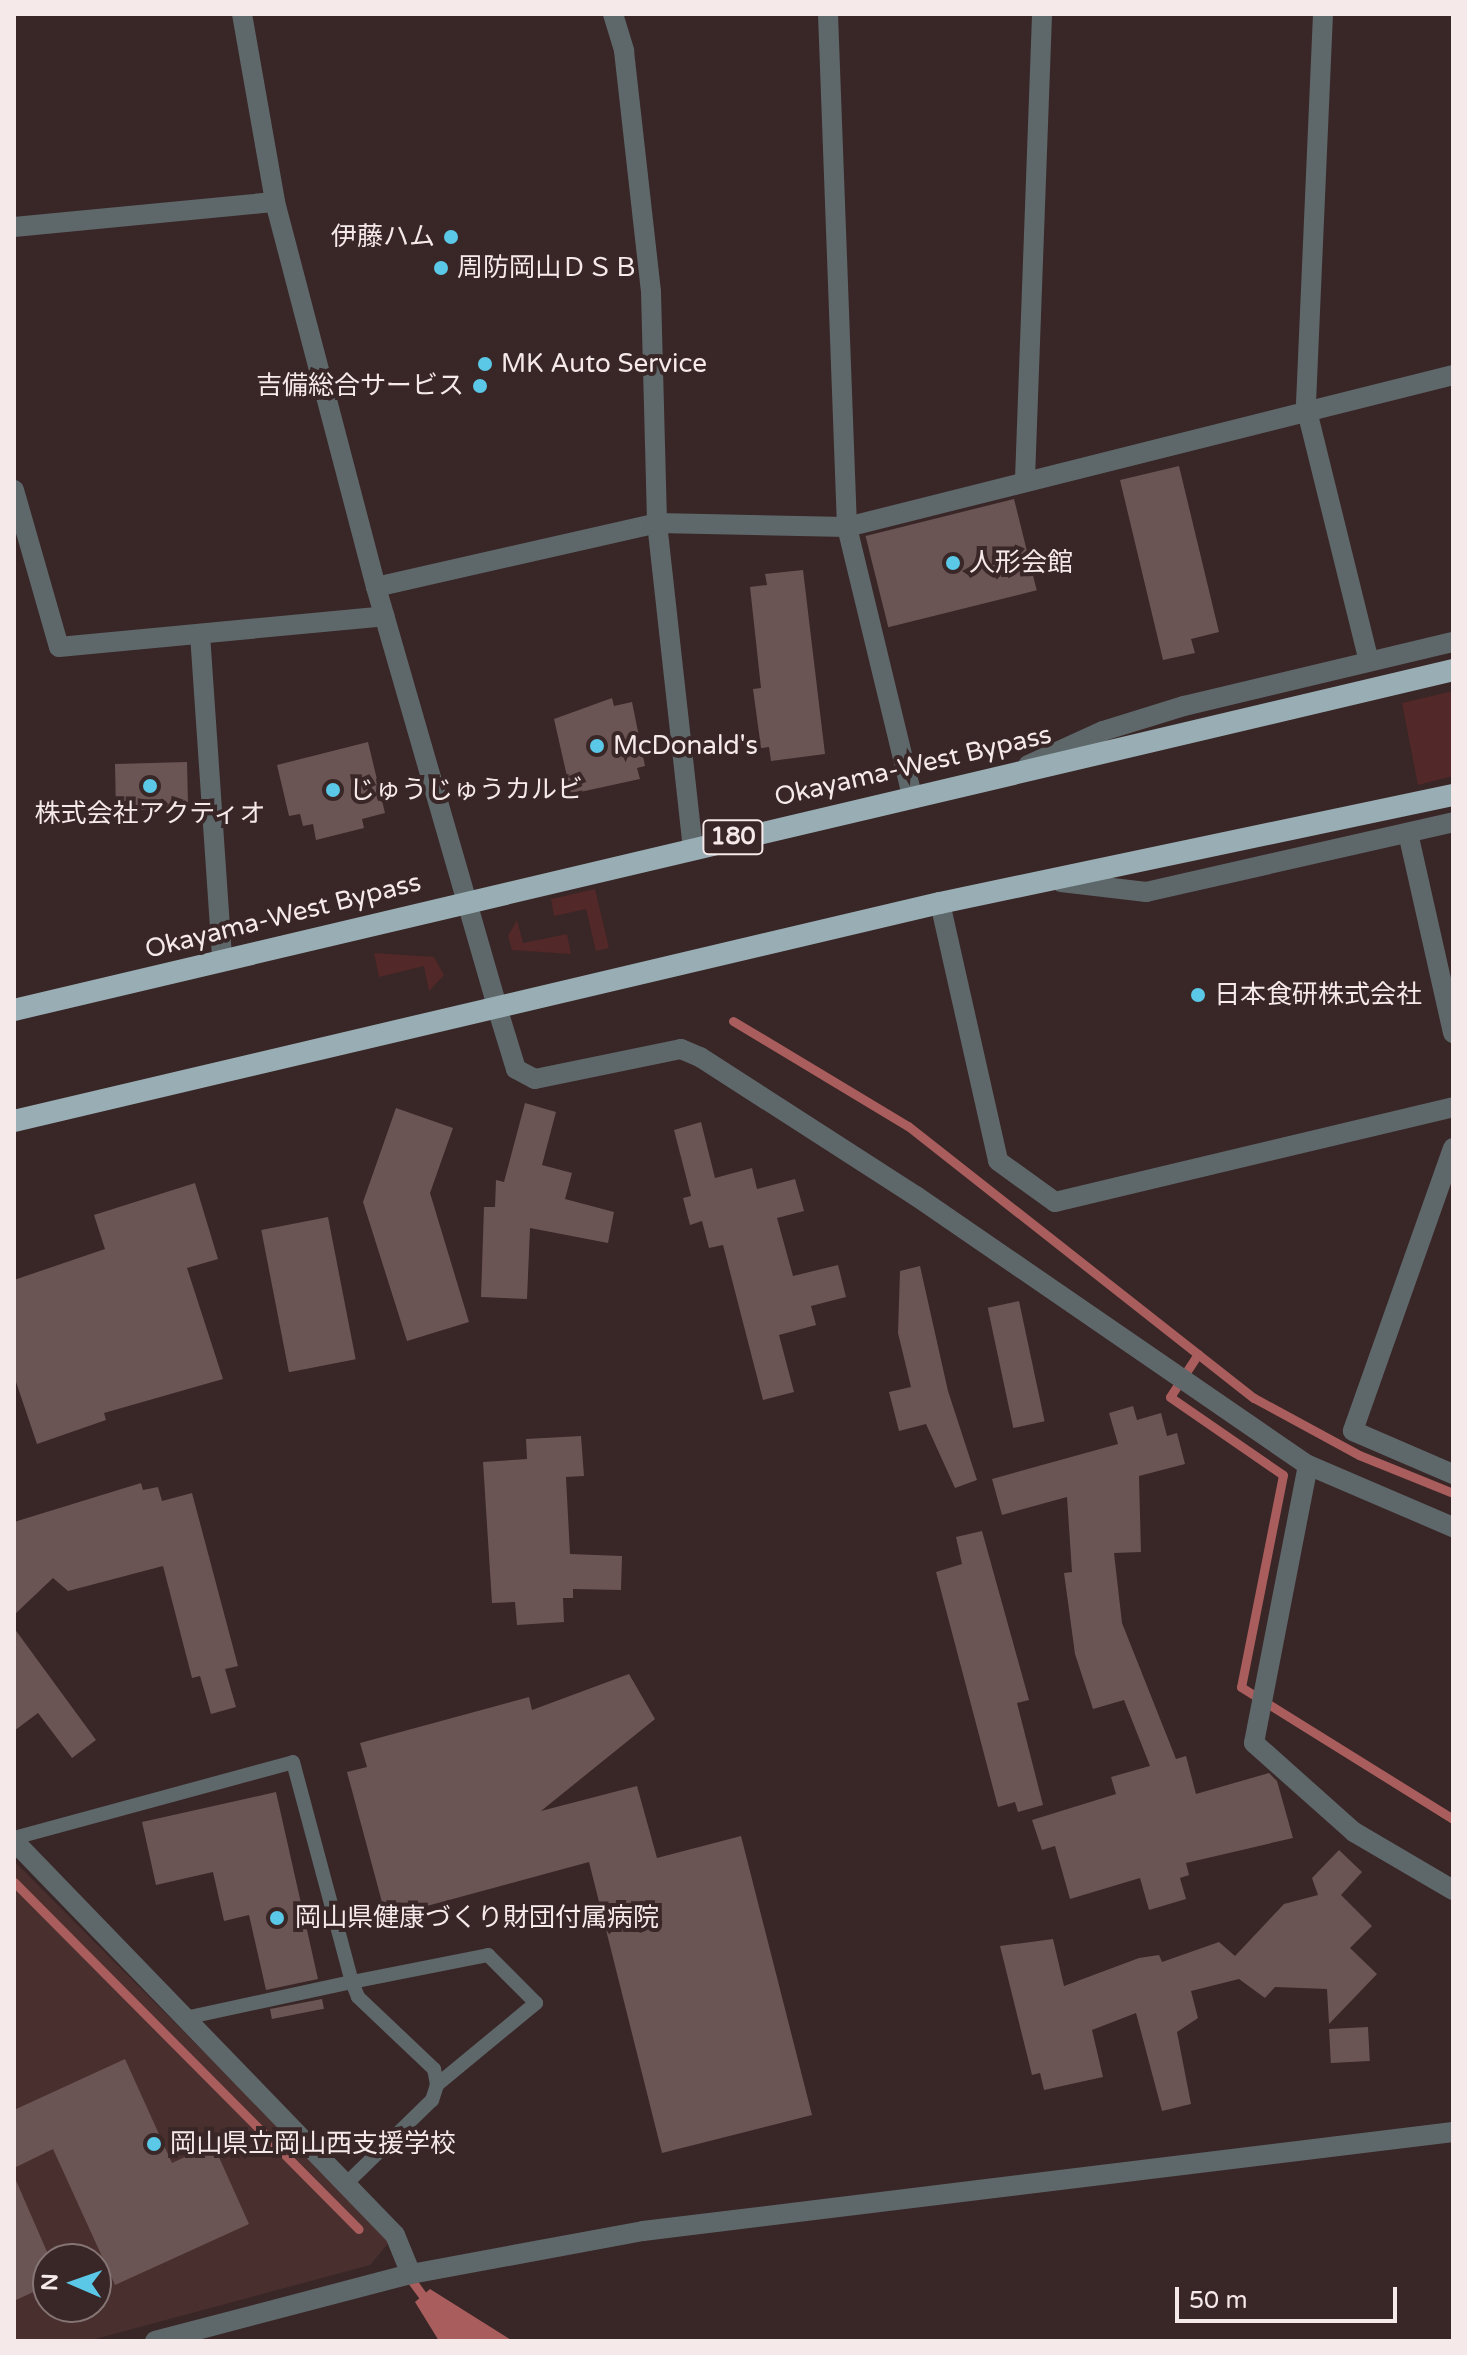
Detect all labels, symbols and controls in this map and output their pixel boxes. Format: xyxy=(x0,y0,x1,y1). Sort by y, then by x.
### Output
place label: 伊藤ハム xyxy=(331,221,435,253)
marker: 伊藤ハム xyxy=(442,228,460,246)
place label: 周防岡山ＤＳＢ xyxy=(457,252,639,284)
marker: 周防岡山ＤＳＢ xyxy=(432,259,450,277)
place label: MK Auto Service xyxy=(501,348,707,380)
marker: MK Auto Service xyxy=(476,355,494,373)
place label: 吉備総合サービス xyxy=(256,370,464,402)
marker: 吉備総合サービス xyxy=(471,377,489,395)
place label: 人形会館 xyxy=(969,547,1073,579)
marker: 人形会館 xyxy=(944,554,962,572)
street label: Okayama-West Bypass xyxy=(772,719,1054,813)
place label: McDonald's xyxy=(613,730,758,762)
marker: McDonald's xyxy=(588,737,606,755)
place label: じゅうじゅうカルビ xyxy=(349,774,583,806)
marker: 株式会社アクティオ xyxy=(141,777,159,795)
marker: じゅうじゅうカルビ xyxy=(324,781,342,799)
place label: 株式会社アクティオ xyxy=(33,798,267,830)
road number: 180 xyxy=(701,817,765,857)
street label: Okayama-West Bypass xyxy=(142,867,424,965)
place label: 日本食研株式会社 xyxy=(1214,979,1422,1011)
marker: 日本食研株式会社 xyxy=(1189,986,1207,1004)
place label: 岡山県健康づくり財団付属病院 xyxy=(295,1902,659,1934)
marker: 岡山県健康づくり財団付属病院 xyxy=(266,1907,288,1929)
place label: 岡山県立岡山西支援学校 xyxy=(170,2128,456,2160)
marker: 岡山県立岡山西支援学校 xyxy=(145,2135,163,2153)
north arrow xyxy=(32,2243,112,2323)
scale bar xyxy=(1179,2271,1401,2321)
text: N xyxy=(37,2273,63,2292)
text: 50 m xyxy=(1189,2286,1247,2315)

